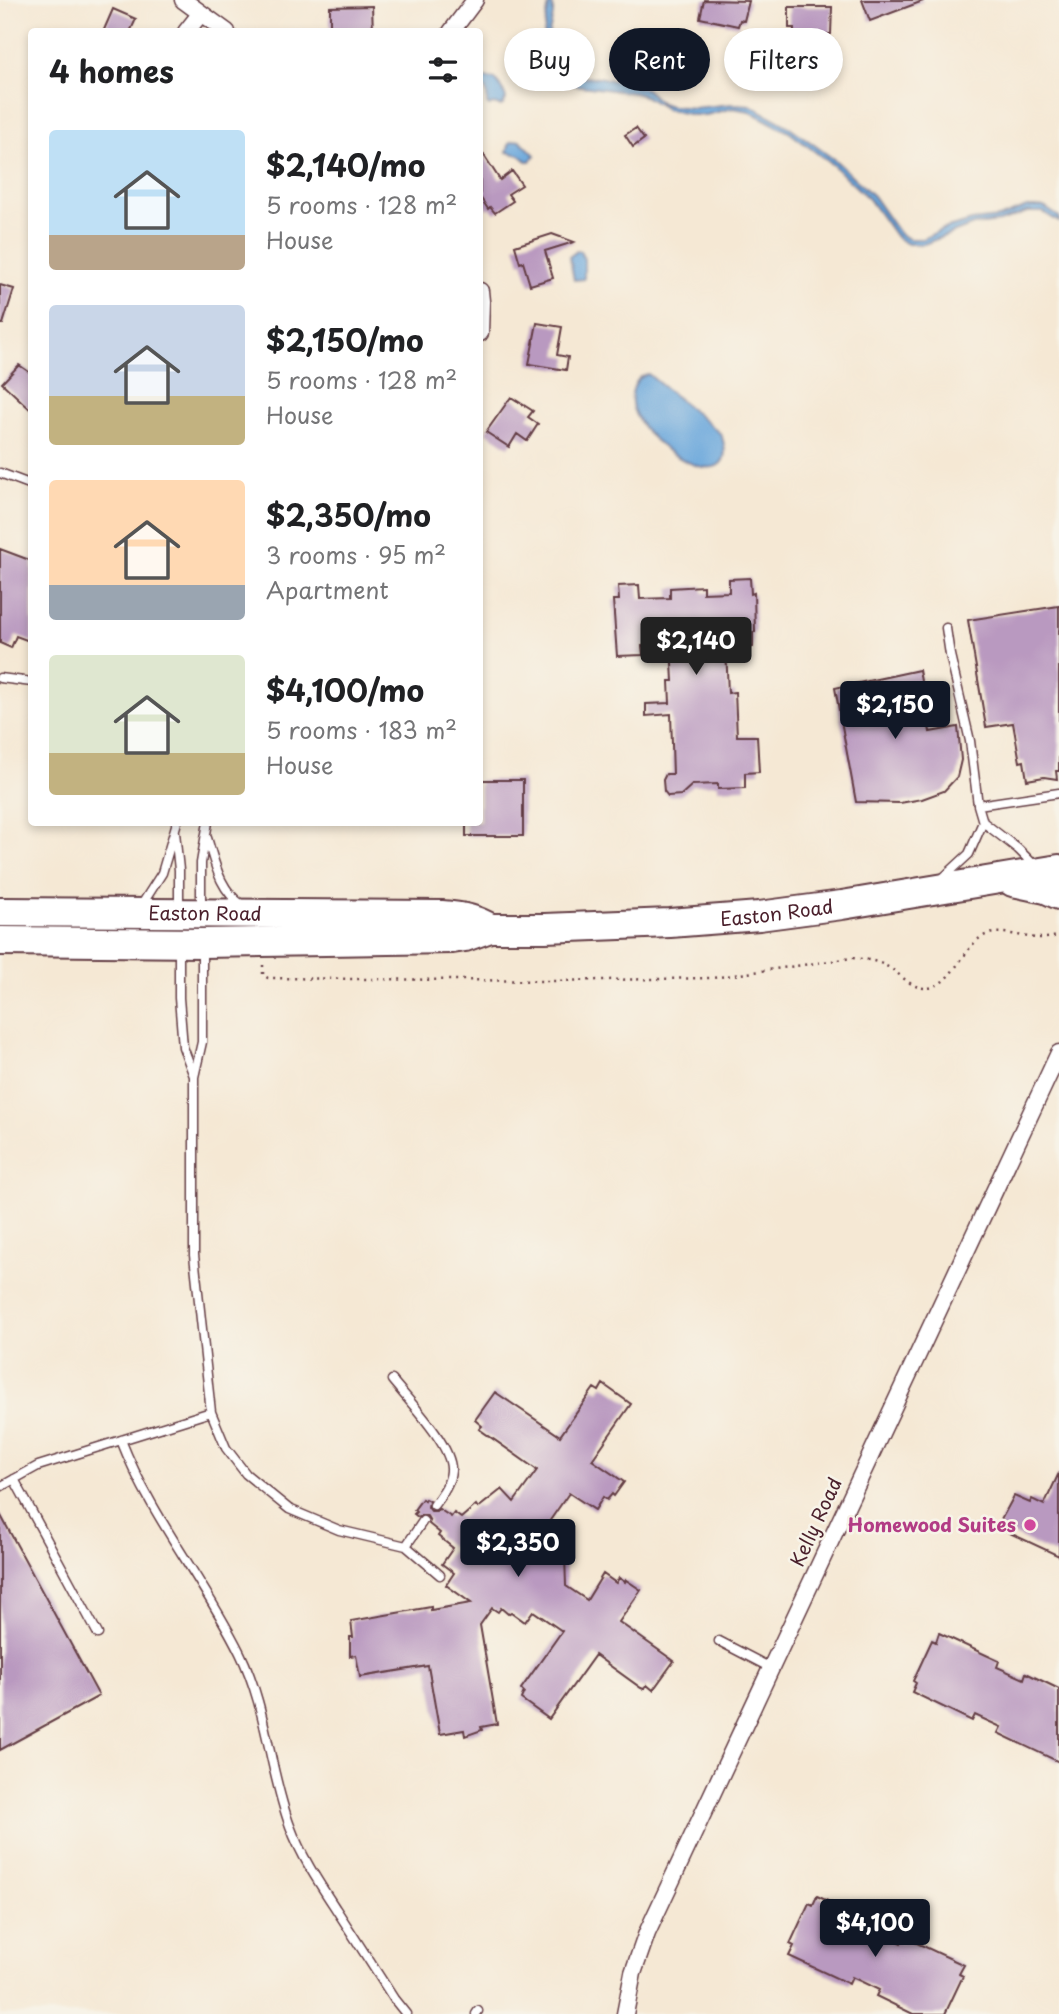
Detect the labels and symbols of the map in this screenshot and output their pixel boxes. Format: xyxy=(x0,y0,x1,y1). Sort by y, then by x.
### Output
pin: $2,140 xyxy=(639,618,753,677)
pin: $2,150 xyxy=(838,682,952,741)
street label: Easton Road xyxy=(719,891,835,932)
street label: Easton Road xyxy=(148,898,262,927)
street label: Kelly Road xyxy=(782,1472,848,1571)
place label: Homewood Suites xyxy=(848,1510,1016,1538)
marker: Homewood Suites xyxy=(1022,1517,1038,1533)
pin: $2,350 xyxy=(461,1520,575,1579)
pin: $4,100 xyxy=(818,1899,932,1959)

